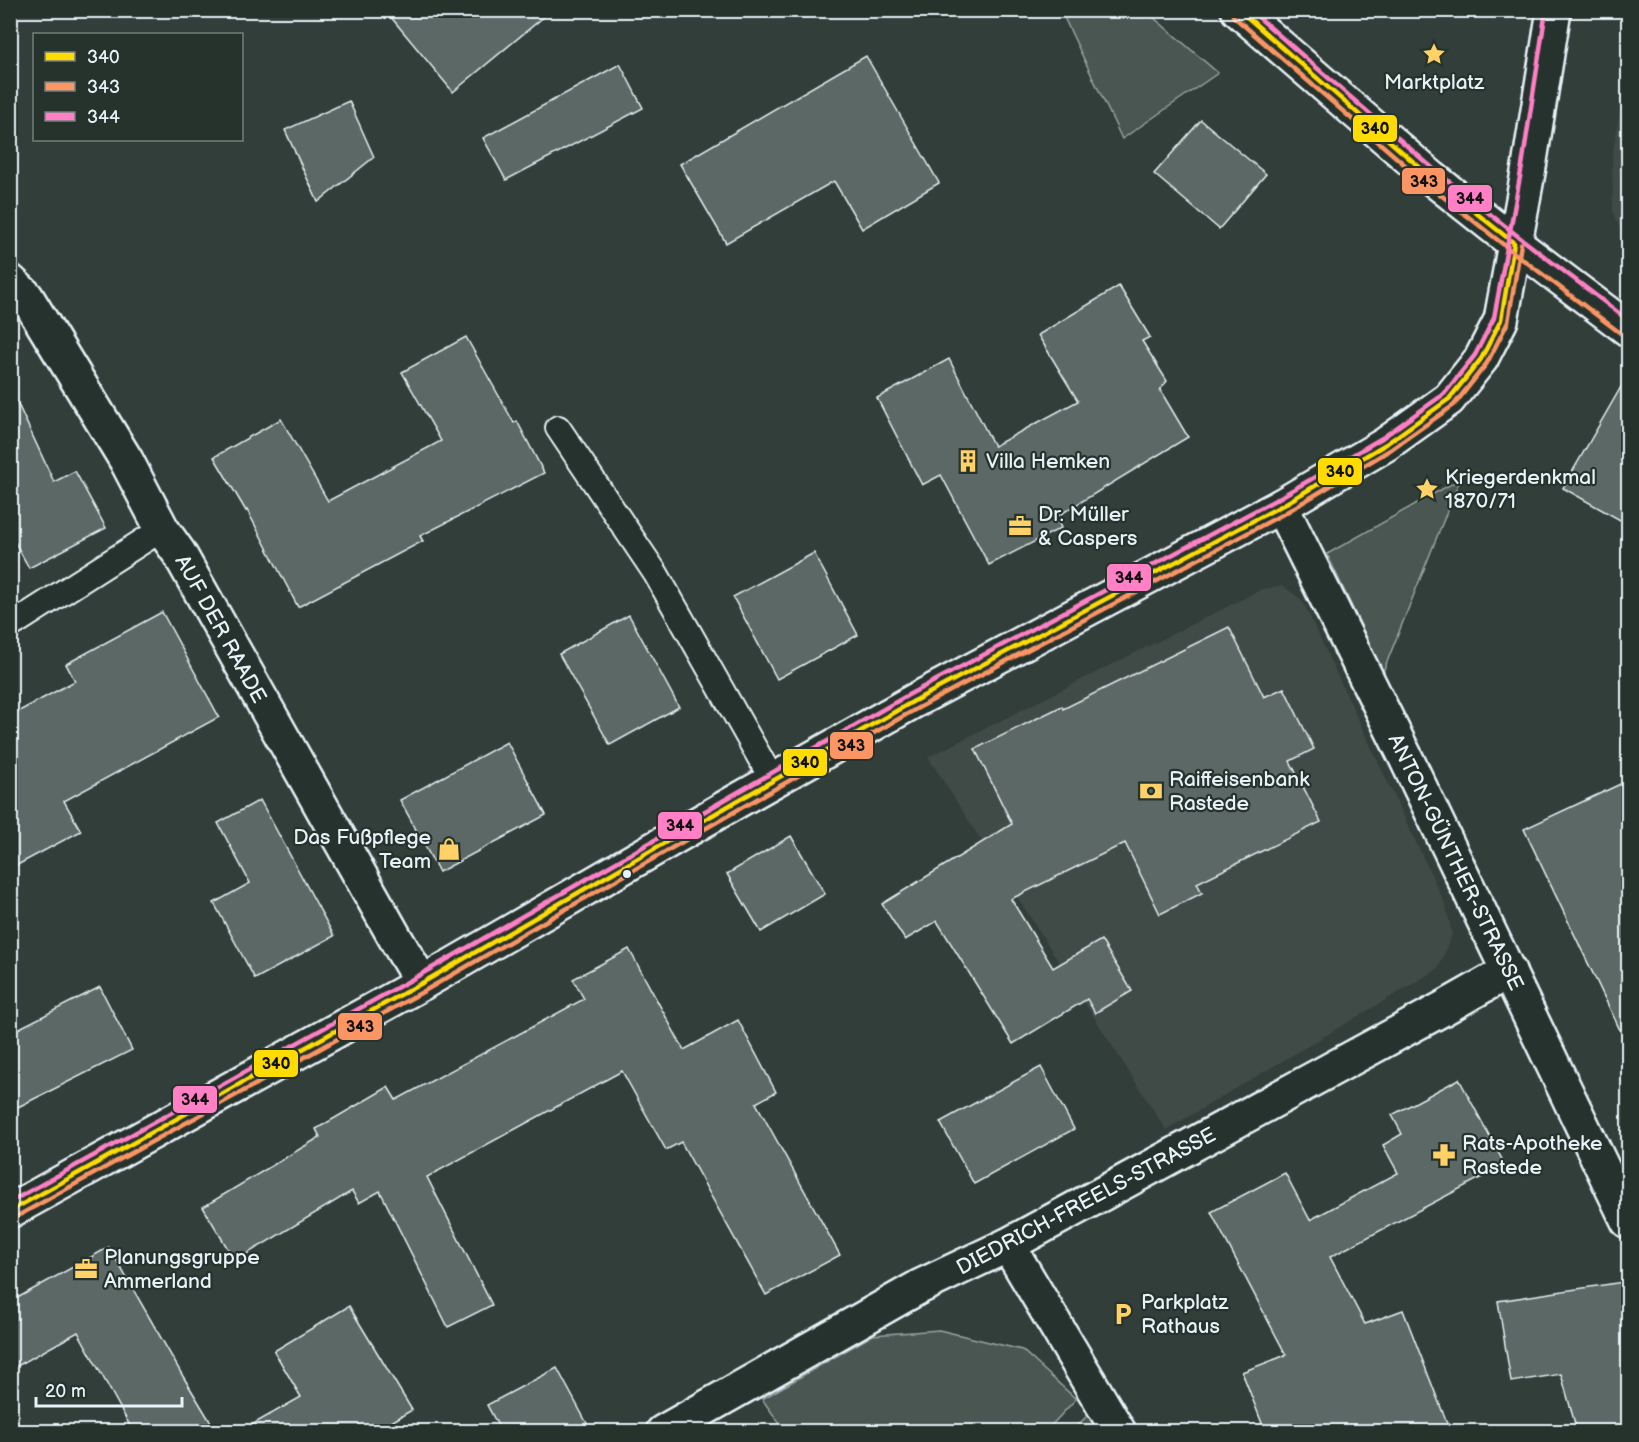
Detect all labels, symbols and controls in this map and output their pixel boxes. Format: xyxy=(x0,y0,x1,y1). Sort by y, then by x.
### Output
legend xyxy=(33,33,243,141)
place icon: Marktplatz xyxy=(1421,41,1447,67)
text: 340 xyxy=(87,47,120,68)
place label: Marktplatz xyxy=(1384,70,1485,95)
text: 343 xyxy=(87,77,120,98)
text: 344 xyxy=(87,107,120,128)
line badge: 340 xyxy=(1352,114,1398,143)
text: 340 xyxy=(1361,120,1389,139)
line badge: 343 xyxy=(1401,167,1446,195)
text: 343 xyxy=(1410,173,1438,192)
line badge: 344 xyxy=(1447,184,1493,213)
text: 344 xyxy=(1456,190,1485,209)
building icon: Villa Hemken xyxy=(955,448,981,474)
place label: Villa Hemken xyxy=(986,449,1110,474)
line badge: 340 xyxy=(1317,457,1363,486)
text: 340 xyxy=(1326,463,1354,482)
place label: Kriegerdenkmal 1870/71 xyxy=(1445,465,1596,514)
place icon: Kriegerdenkmal 1870/71 xyxy=(1414,476,1440,502)
place label: Dr. Müller & Caspers xyxy=(1038,502,1137,551)
office icon: Dr. Müller & Caspers xyxy=(1007,513,1033,539)
street label: AUF DER RAADE xyxy=(170,551,272,708)
line badge: 344 xyxy=(1106,563,1152,592)
text: 344 xyxy=(1115,569,1144,588)
street label: ANTON-GÜNTHER-STRASSE xyxy=(1382,730,1529,994)
line badge: 343 xyxy=(829,731,874,760)
text: 343 xyxy=(837,737,865,756)
line badge: 340 xyxy=(782,748,828,777)
text: 340 xyxy=(791,754,819,773)
place label: Raiffeisenbank Rastede xyxy=(1169,767,1310,816)
bank icon: Raiffeisenbank Rastede xyxy=(1138,778,1164,804)
line badge: 344 xyxy=(657,811,703,840)
text: 344 xyxy=(666,817,695,836)
place label: Das Fußpflege Team xyxy=(293,825,431,874)
shop icon: Das Fußpflege Team xyxy=(436,836,462,862)
unlabelled marker xyxy=(621,868,633,880)
line badge: 343 xyxy=(337,1012,383,1041)
text: 343 xyxy=(346,1018,374,1037)
line badge: 340 xyxy=(253,1049,299,1078)
text: 340 xyxy=(262,1055,290,1074)
line badge: 344 xyxy=(172,1085,218,1114)
text: 344 xyxy=(181,1091,210,1110)
street label: DIEDRICH-FREELS-STRASSE xyxy=(952,1122,1220,1281)
place label: Rats-Apotheke Rastede xyxy=(1462,1131,1603,1180)
pharmacy icon: Rats-Apotheke Rastede xyxy=(1431,1142,1457,1168)
place label: Planungsgruppe Ammerland xyxy=(104,1245,260,1294)
office icon: Planungsgruppe Ammerland xyxy=(73,1256,99,1282)
place label: Parkplatz Rathaus xyxy=(1141,1290,1229,1339)
parking icon: Parkplatz Rathaus xyxy=(1110,1301,1136,1327)
scale bar xyxy=(36,1370,182,1408)
text: 20 m xyxy=(45,1381,86,1402)

